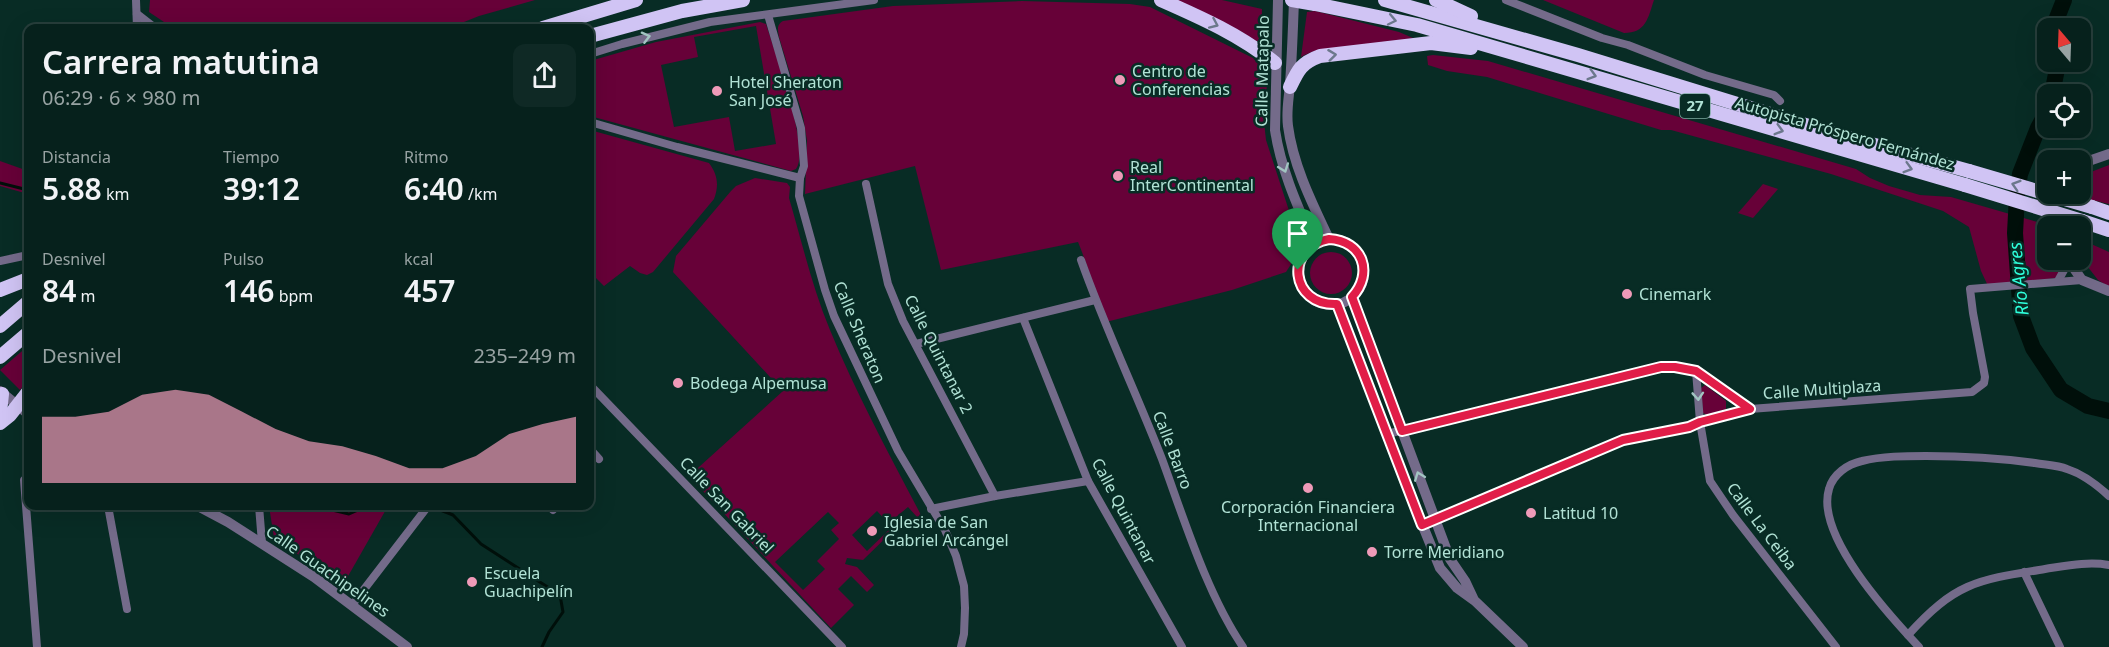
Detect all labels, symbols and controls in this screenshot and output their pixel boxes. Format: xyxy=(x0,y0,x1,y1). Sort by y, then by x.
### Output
one-way arrow xyxy=(1387,12,1397,25)
street label: Calle Matapalo xyxy=(1250,15,1274,127)
one-way arrow xyxy=(1208,17,1219,29)
north arrow xyxy=(2037,18,2091,72)
map controls xyxy=(2037,18,2091,270)
one-way arrow xyxy=(640,32,650,45)
text: Carrera matutina xyxy=(42,39,320,84)
button: share xyxy=(513,44,576,107)
one-way arrow xyxy=(1328,49,1337,61)
place label: Centro de Conferencias xyxy=(1132,60,1230,100)
one-way arrow xyxy=(1586,68,1597,80)
place label: Hotel Sheraton San José xyxy=(729,71,842,111)
marker: Centro de Conferencias xyxy=(1113,73,1127,87)
text: 06:29 · 6 × 980 m xyxy=(42,84,200,111)
marker: Hotel Sheraton San José xyxy=(710,84,724,98)
button: locate xyxy=(2037,84,2091,138)
street label: Autopista Próspero Fernández xyxy=(1733,91,1957,175)
road number: 27 xyxy=(1680,94,1710,118)
one-way arrow xyxy=(1773,123,1784,135)
text: Distancia xyxy=(42,146,111,168)
text: Tiempo xyxy=(223,146,280,168)
text: Ritmo xyxy=(404,146,449,168)
button: + xyxy=(2037,150,2091,204)
place label: Real InterContinental xyxy=(1130,156,1254,196)
one-way arrow xyxy=(1902,161,1912,173)
one-way arrow xyxy=(1277,162,1290,173)
text: 5.88 xyxy=(42,168,102,209)
text: 39:12 xyxy=(223,168,300,209)
text: 6:40 xyxy=(404,168,464,209)
marker: Real InterContinental xyxy=(1111,169,1125,183)
one-way arrow xyxy=(2011,180,2022,192)
text: km xyxy=(102,183,129,205)
text: /km xyxy=(464,183,497,205)
pin xyxy=(1272,208,1323,270)
button: − xyxy=(2037,216,2091,270)
icon: arrive xyxy=(1281,217,1314,250)
water label: Río Agres xyxy=(2002,241,2034,317)
text: Desnivel xyxy=(42,248,106,270)
text: Pulso xyxy=(223,248,264,270)
text: kcal xyxy=(404,248,433,270)
text: 84 xyxy=(42,270,76,311)
text: 146 xyxy=(223,270,274,311)
text: 457 xyxy=(404,270,455,311)
street label: Calle Sheraton xyxy=(829,278,891,386)
place label: Cinemark xyxy=(1639,283,1712,305)
text: m xyxy=(76,285,95,307)
text: bpm xyxy=(274,285,313,307)
marker: Cinemark xyxy=(1620,287,1634,301)
street label: Calle Quintanar 2 xyxy=(900,291,978,417)
text: Desnivel xyxy=(42,342,122,369)
text: 235–249 m xyxy=(473,342,576,369)
place label: Bodega Alpemusa xyxy=(690,372,827,394)
street label: Calle Multiplaza xyxy=(1762,374,1882,404)
marker: Bodega Alpemusa xyxy=(671,376,685,390)
one-way arrow xyxy=(1691,392,1704,401)
street label: Calle Barro xyxy=(1148,408,1198,492)
street label: Calle San Gabriel xyxy=(675,452,779,558)
street label: Calle Quintanar xyxy=(1087,454,1161,568)
one-way arrow xyxy=(1414,471,1426,482)
street label: Calle La Ceiba xyxy=(1722,478,1802,574)
marker: Corporación Financiera Internacional xyxy=(1301,481,1315,495)
place label: Corporación Financiera Internacional xyxy=(1221,496,1395,536)
place label: Latitud 10 xyxy=(1543,502,1618,524)
marker: Latitud 10 xyxy=(1524,506,1538,520)
place label: Iglesia de San Gabriel Arcángel xyxy=(884,511,1009,551)
street label: Calle Guachipelines xyxy=(262,520,394,622)
marker: Iglesia de San Gabriel Arcángel xyxy=(865,524,879,538)
place label: Torre Meridiano xyxy=(1384,541,1504,563)
marker: Torre Meridiano xyxy=(1365,545,1379,559)
place label: Escuela Guachipelín xyxy=(484,562,573,602)
marker: Escuela Guachipelín xyxy=(465,575,479,589)

